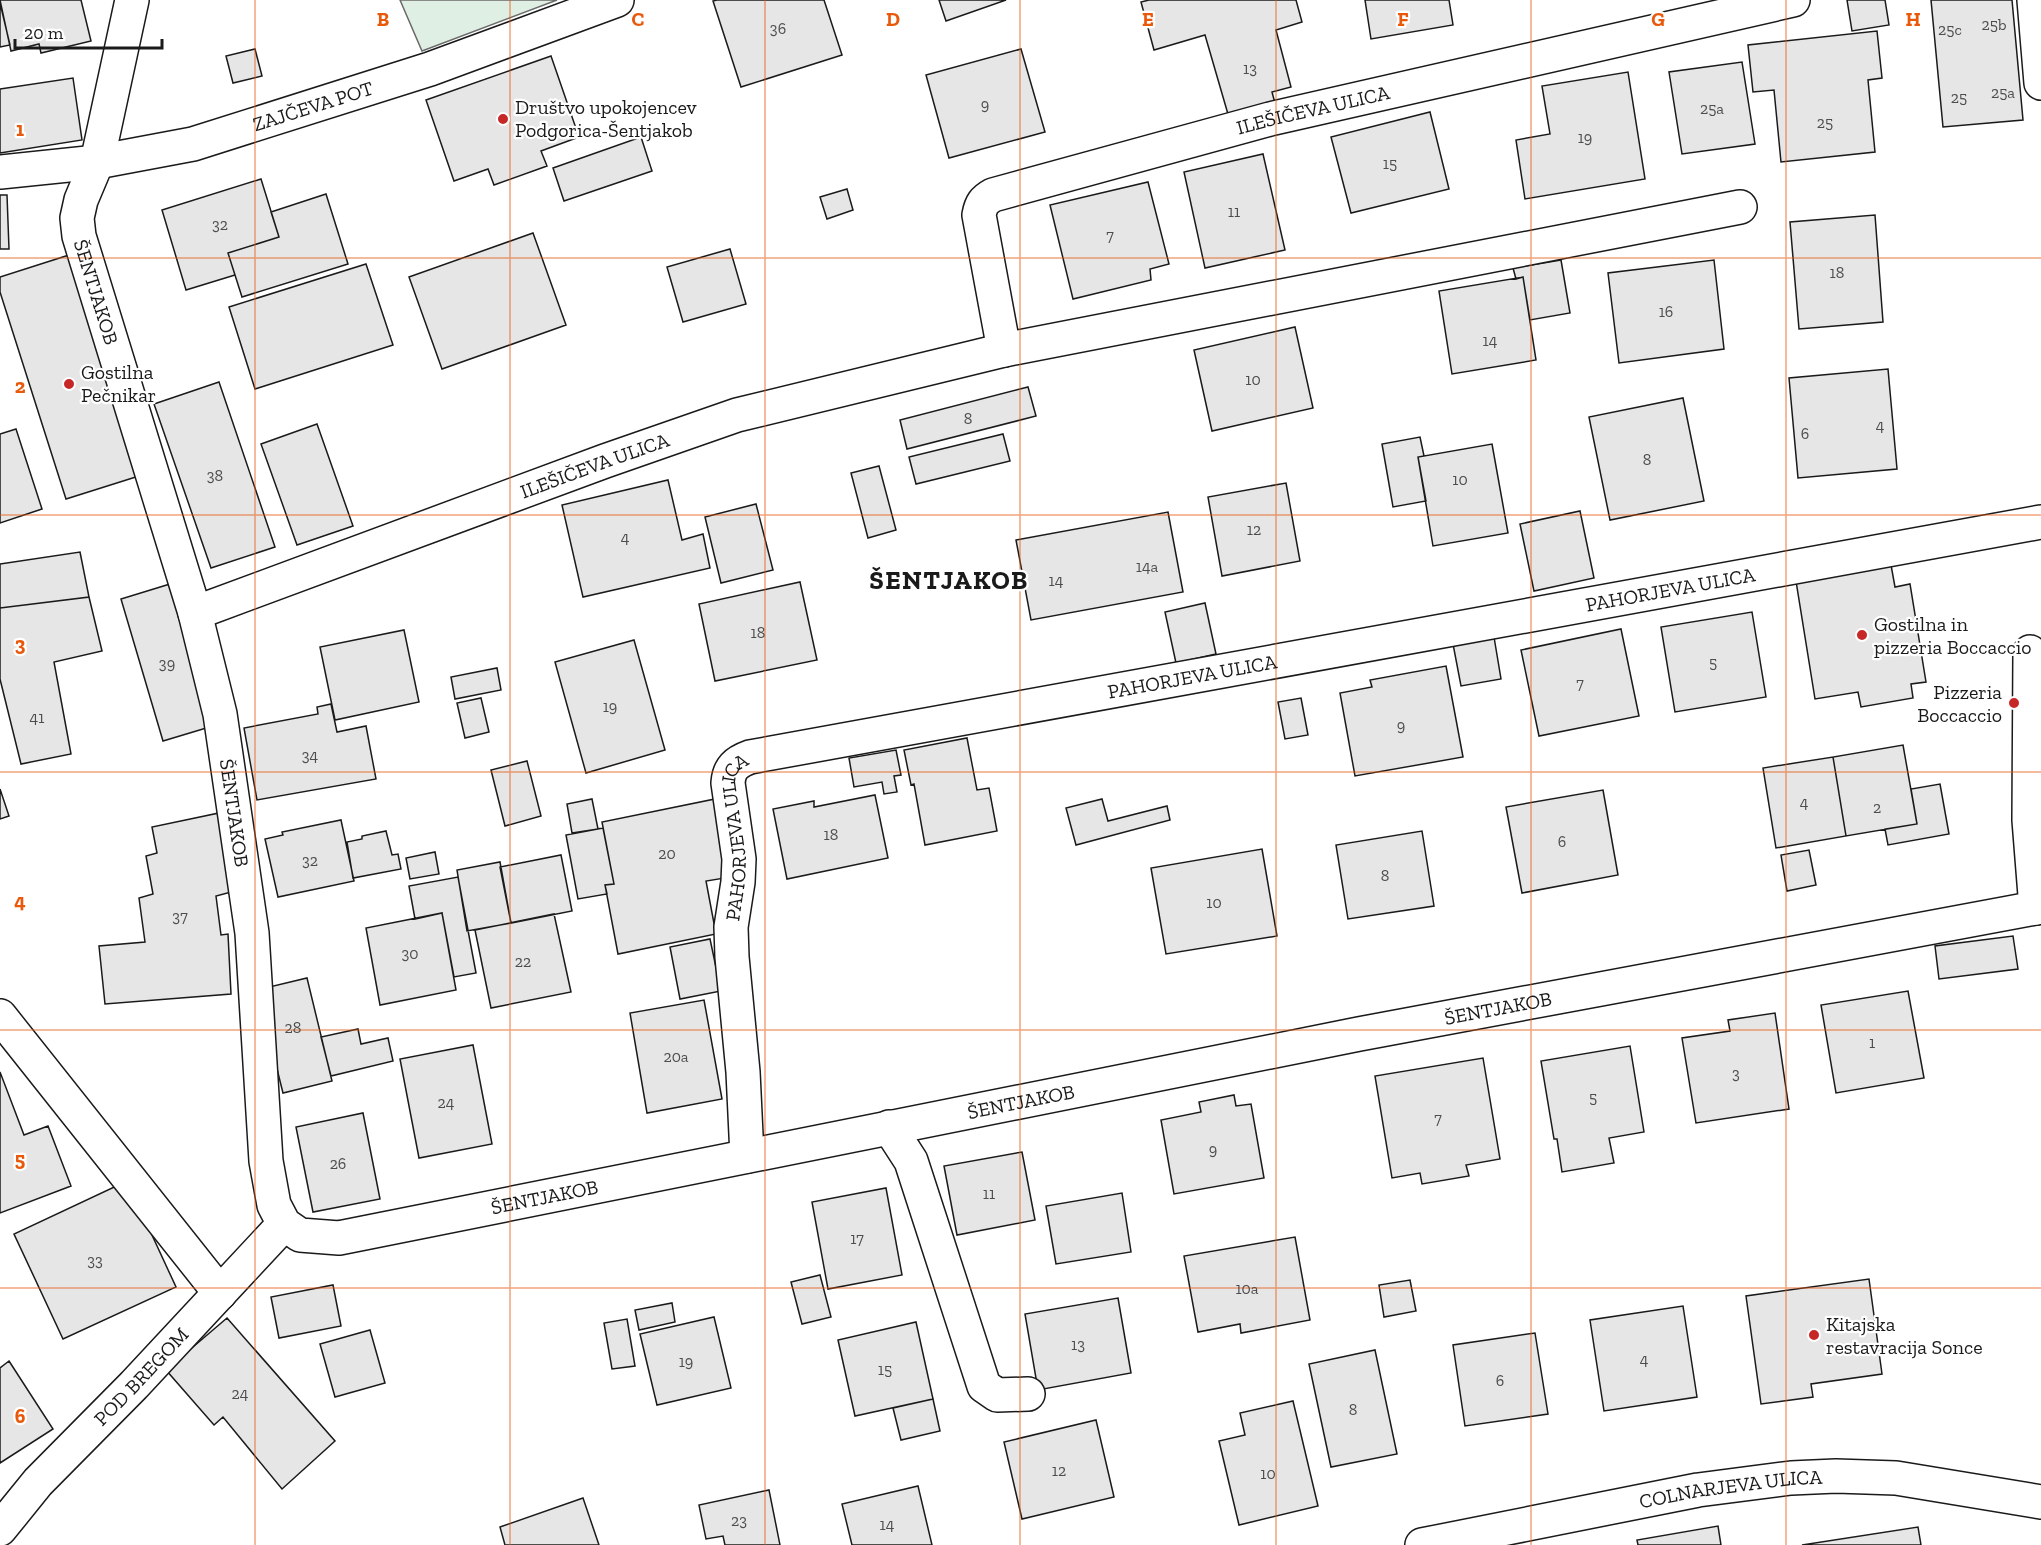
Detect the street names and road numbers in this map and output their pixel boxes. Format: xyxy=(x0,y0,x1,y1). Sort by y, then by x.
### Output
street label: ZAJČEVA POT xyxy=(250,76,376,136)
street label: ILEŠIČEVA ULICA xyxy=(1234,80,1393,140)
street label: ŠENTJAKOB xyxy=(69,236,124,347)
street label: ILEŠIČEVA ULICA xyxy=(517,427,673,503)
street label: PAHORJEVA ULICA xyxy=(1584,562,1758,617)
street label: PAHORJEVA ULICA xyxy=(1105,649,1280,704)
street label: PAHORJEVA ULICA xyxy=(716,747,753,922)
street label: ŠENTJAKOB xyxy=(215,757,254,869)
street label: ŠENTJAKOB xyxy=(1442,986,1554,1030)
street label: ŠENTJAKOB xyxy=(965,1079,1077,1124)
street label: ŠENTJAKOB xyxy=(489,1174,600,1219)
street label: POD BREGOM xyxy=(89,1322,193,1431)
street label: COLNARJEVA ULICA xyxy=(1637,1465,1824,1513)

